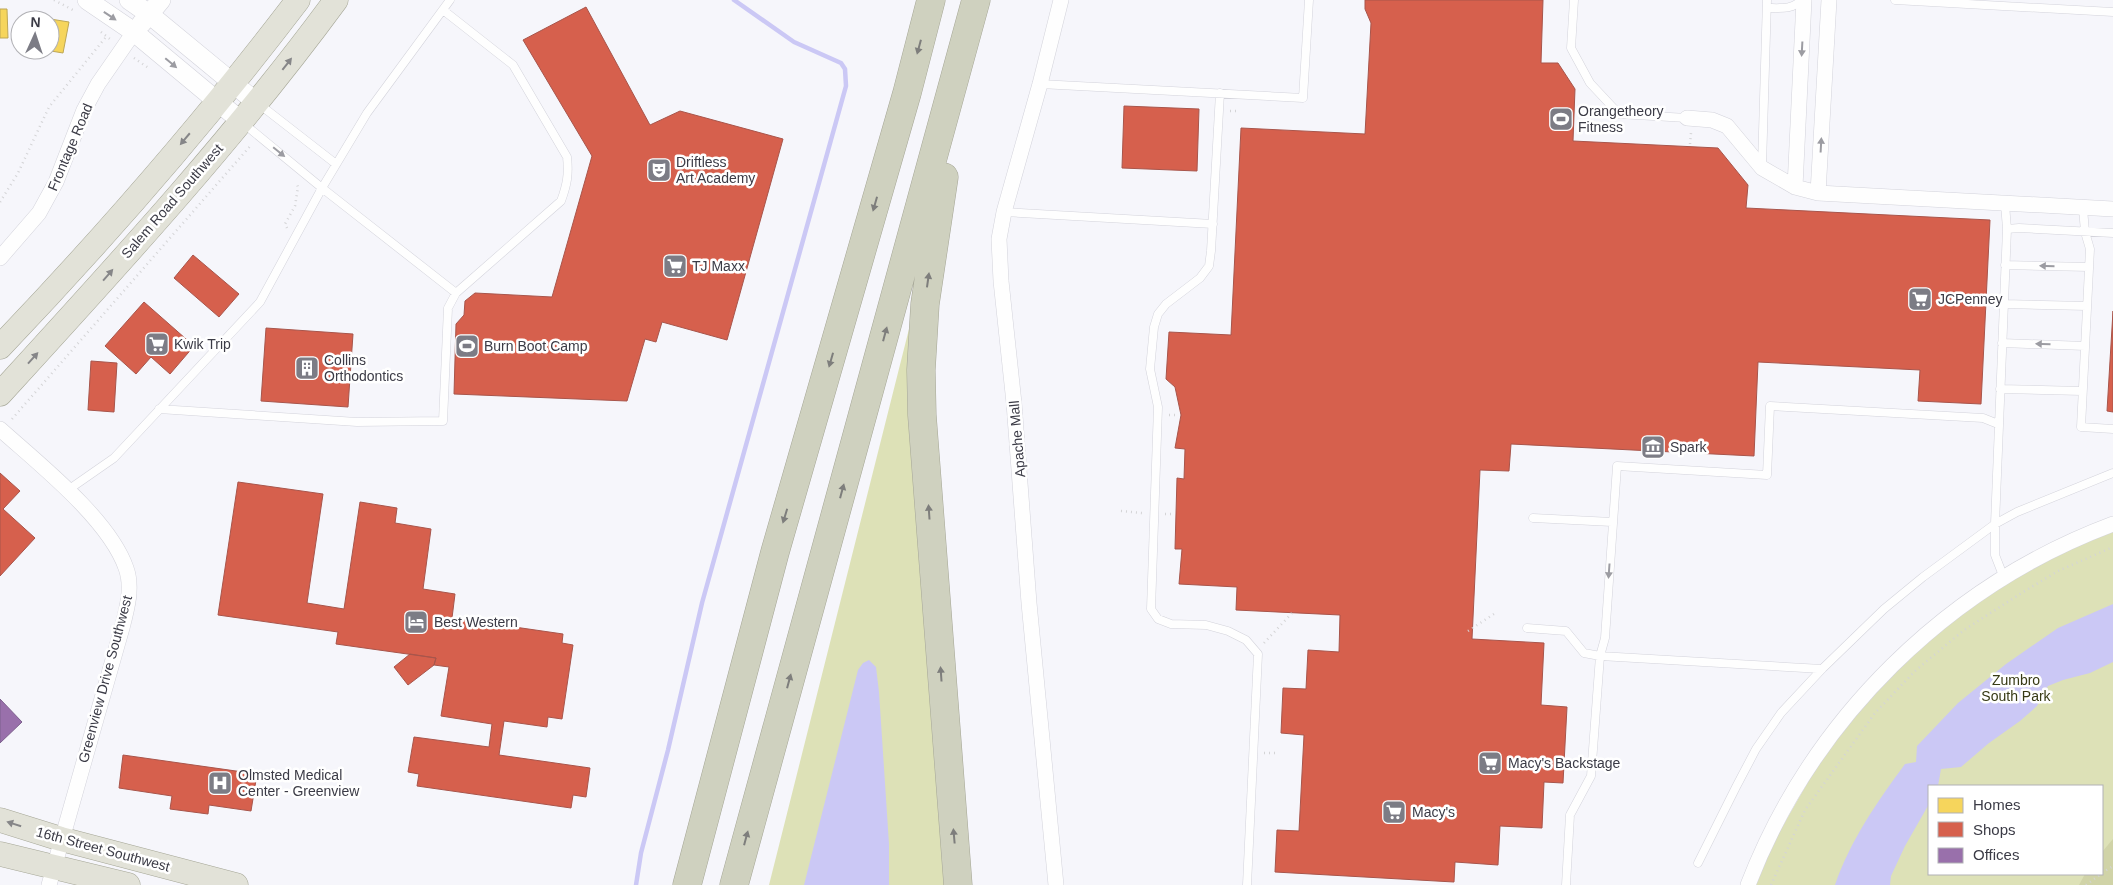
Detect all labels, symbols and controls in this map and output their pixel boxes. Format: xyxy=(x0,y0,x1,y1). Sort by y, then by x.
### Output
north arrow xyxy=(10,10,60,60)
one-way arrow xyxy=(104,11,117,21)
text: N xyxy=(30,14,41,30)
one-way arrow xyxy=(915,40,923,55)
one-way arrow xyxy=(1798,41,1806,57)
one-way arrow xyxy=(164,58,177,69)
one-way arrow xyxy=(282,58,293,71)
street label: Frontage Road xyxy=(44,101,96,193)
place label: Orangetheory Fitness xyxy=(1578,103,1664,135)
sports icon: Orangetheory Fitness xyxy=(1548,106,1574,132)
one-way arrow xyxy=(180,132,191,145)
one-way arrow xyxy=(1817,136,1825,152)
street label: Salem Road Southwest xyxy=(118,140,226,261)
one-way arrow xyxy=(272,147,285,158)
place label: Driftless Art Academy xyxy=(676,154,755,186)
theatre icon: Driftless Art Academy xyxy=(646,157,672,183)
one-way arrow xyxy=(871,196,879,211)
supermarket icon: TJ Maxx xyxy=(662,253,688,279)
place label: TJ Maxx xyxy=(692,258,745,274)
one-way arrow xyxy=(2039,262,2055,270)
one-way arrow xyxy=(102,268,113,281)
one-way arrow xyxy=(924,272,932,288)
supermarket icon: JCPenney xyxy=(1907,286,1933,312)
place label: JCPenney xyxy=(1938,291,2003,307)
one-way arrow xyxy=(881,327,889,342)
supermarket icon: Kwik Trip xyxy=(144,331,170,357)
sports icon: Burn Boot Camp xyxy=(454,333,480,359)
place label: Kwik Trip xyxy=(174,336,231,352)
place label: Burn Boot Camp xyxy=(484,338,588,354)
one-way arrow xyxy=(2035,340,2051,348)
one-way arrow xyxy=(27,352,39,364)
place label: Collins Orthodontics xyxy=(324,352,403,384)
one-way arrow xyxy=(826,352,834,367)
building icon: Collins Orthodontics xyxy=(294,355,320,381)
street label: Apache Mall xyxy=(1006,400,1028,478)
museum icon: Spark xyxy=(1640,434,1666,460)
place label: Spark xyxy=(1670,439,1708,455)
one-way arrow xyxy=(838,483,846,498)
one-way arrow xyxy=(924,504,932,520)
one-way arrow xyxy=(781,509,789,524)
one-way arrow xyxy=(1605,563,1613,579)
street label: Greenview Drive Southwest xyxy=(75,593,135,765)
hotel icon: Best Western xyxy=(403,609,429,635)
place label: Best Western xyxy=(434,614,518,630)
one-way arrow xyxy=(937,666,945,682)
park label: Zumbro South Park xyxy=(1981,672,2052,704)
one-way arrow xyxy=(785,674,793,689)
supermarket icon: Macy's Backstage xyxy=(1477,750,1503,776)
place label: Macy's Backstage xyxy=(1508,755,1621,771)
place label: Olmsted Medical Center - Greenview xyxy=(238,767,360,799)
hospital icon: Olmsted Medical Center - Greenview xyxy=(207,770,233,796)
legend xyxy=(1928,785,2103,875)
text: Homes xyxy=(1973,796,2021,813)
supermarket icon: Macy's xyxy=(1381,799,1407,825)
place label: Macy's xyxy=(1412,804,1455,820)
one-way arrow xyxy=(6,820,21,827)
text: Shops xyxy=(1973,821,2016,838)
street label: 16th Street Southwest xyxy=(34,823,172,875)
one-way arrow xyxy=(950,828,958,844)
one-way arrow xyxy=(743,830,751,845)
text: Offices xyxy=(1973,846,2019,863)

